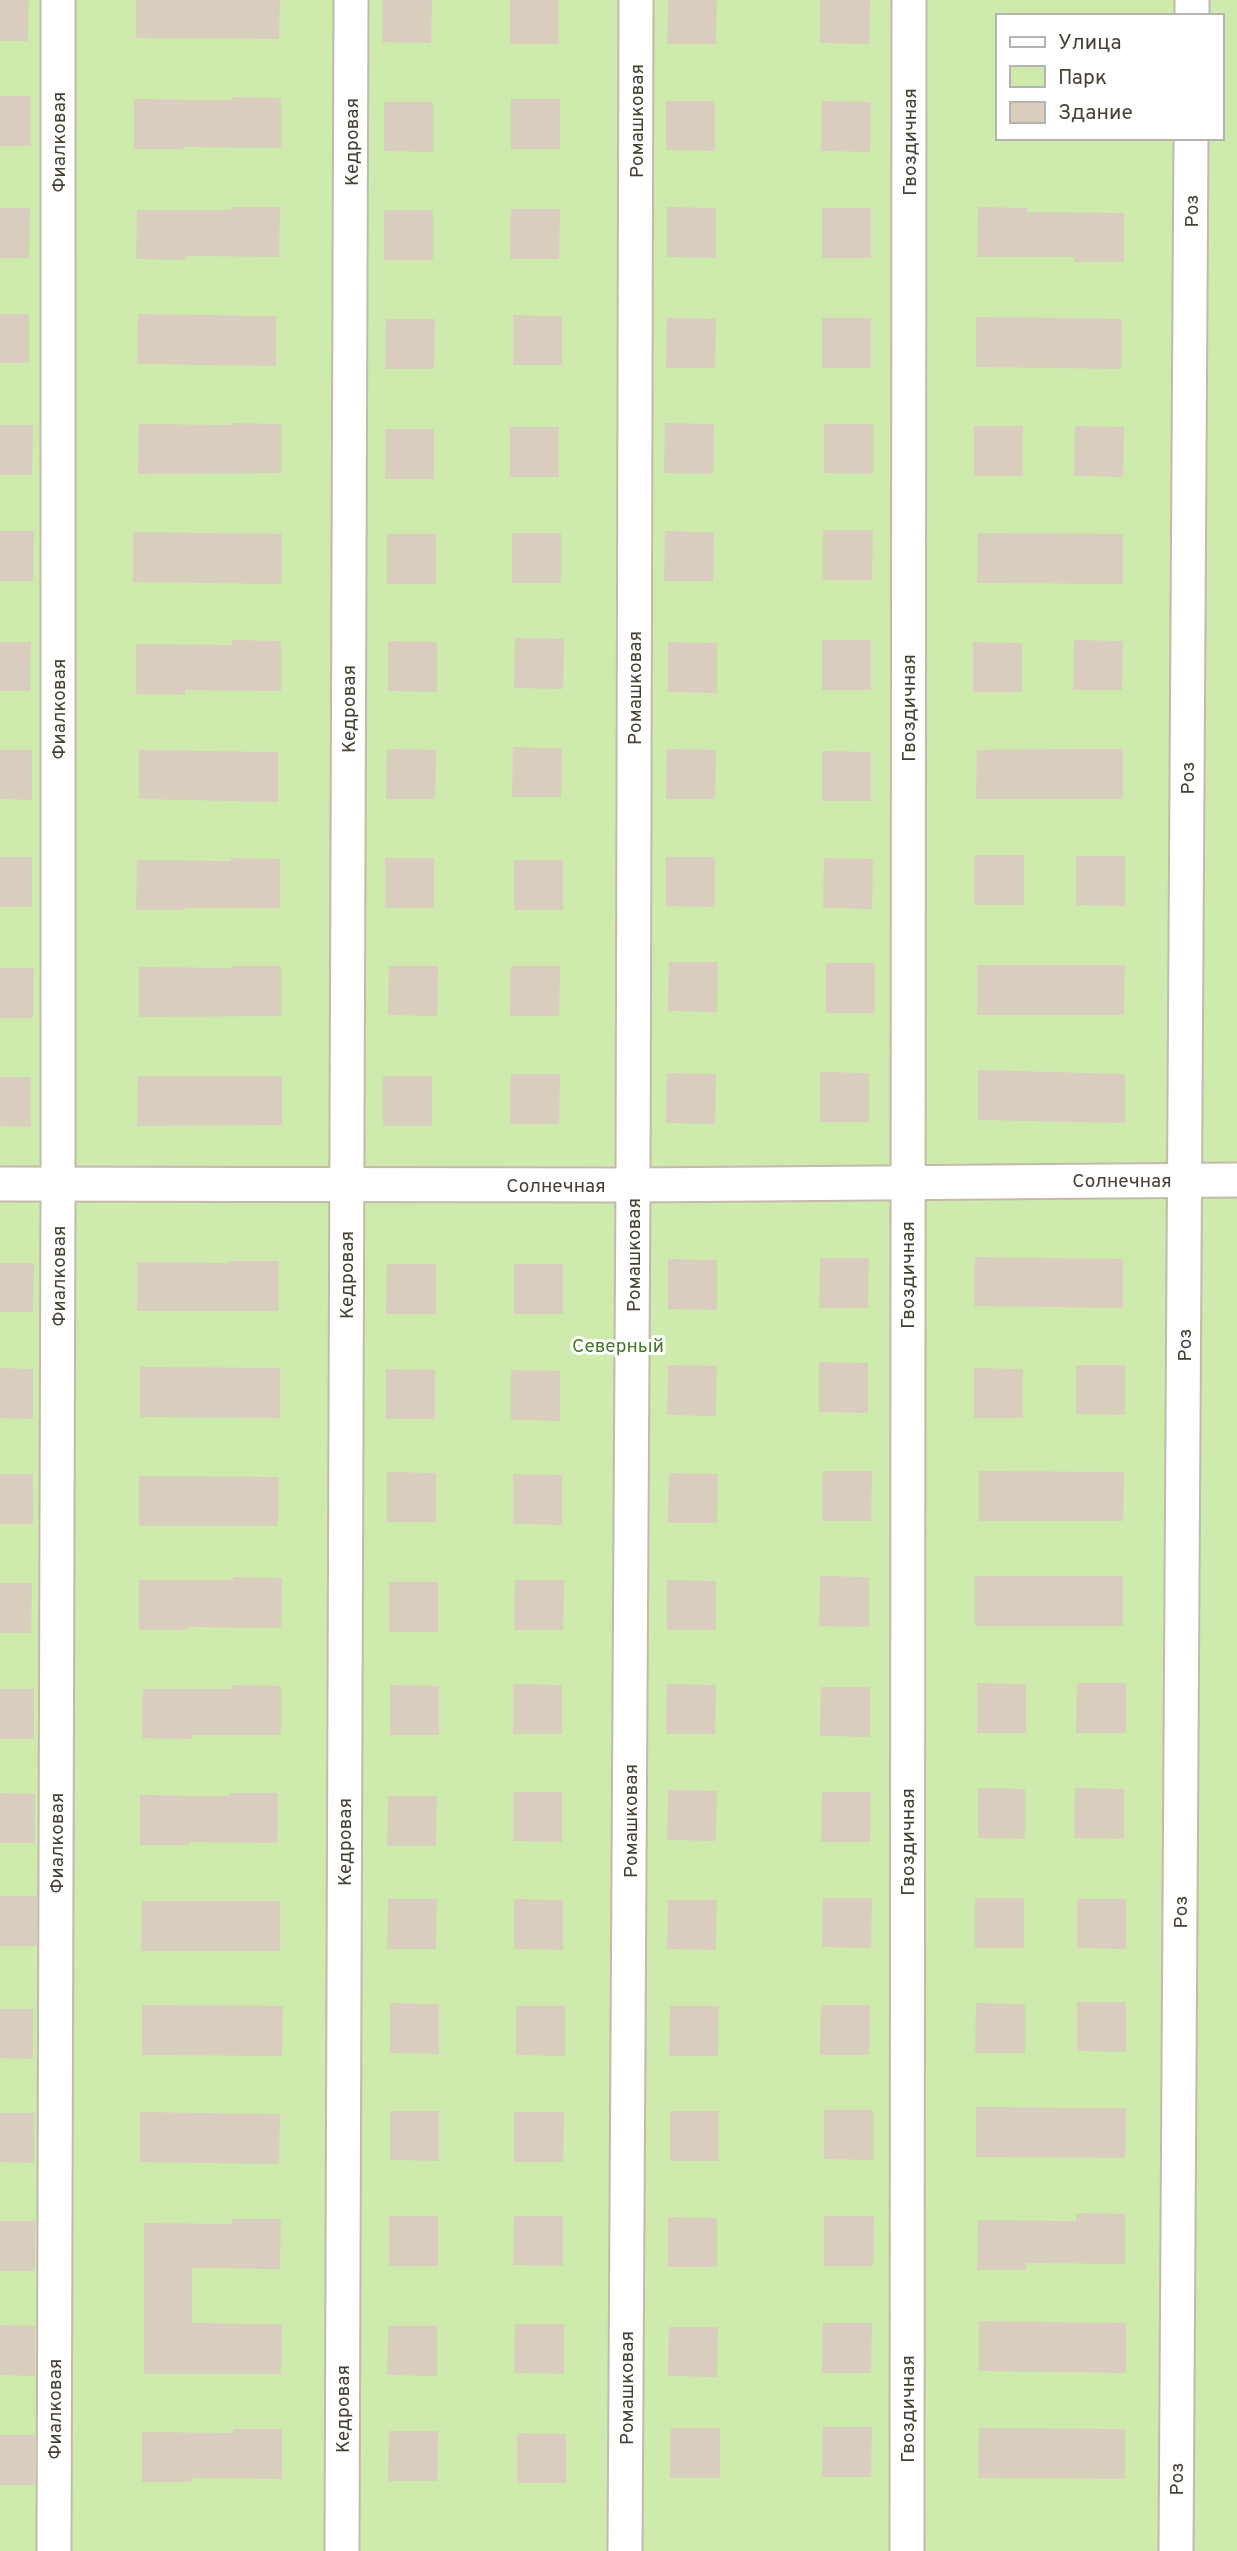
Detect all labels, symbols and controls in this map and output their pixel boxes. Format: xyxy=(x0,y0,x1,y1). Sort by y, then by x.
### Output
legend xyxy=(996,14,1223,140)
text: Улица xyxy=(1058,30,1122,57)
street label: Ромашковая xyxy=(626,64,650,178)
text: Парк xyxy=(1058,65,1107,92)
street label: Гвоздичная xyxy=(899,88,923,196)
street label: Фиалковая xyxy=(48,92,72,192)
street label: Кедровая xyxy=(341,98,365,186)
text: Здание xyxy=(1058,100,1133,127)
street label: Роз xyxy=(1181,195,1205,227)
street label: Ромашковая xyxy=(624,631,648,745)
street label: Гвоздичная xyxy=(898,654,922,762)
street label: Фиалковая xyxy=(48,659,72,759)
street label: Кедровая xyxy=(338,665,362,753)
street label: Роз xyxy=(1177,762,1201,794)
street label: Солнечная xyxy=(1072,1170,1172,1194)
street label: Солнечная xyxy=(506,1175,606,1199)
street label: Ромашковая xyxy=(623,1198,647,1312)
street label: Гвоздичная xyxy=(897,1221,921,1329)
street label: Фиалковая xyxy=(48,1226,72,1326)
street label: Кедровая xyxy=(336,1231,360,1319)
street label: Роз xyxy=(1174,1329,1198,1361)
park label: Северный xyxy=(572,1335,664,1359)
street label: Ромашковая xyxy=(620,1764,644,1878)
street label: Гвоздичная xyxy=(897,1788,921,1896)
street label: Фиалковая xyxy=(46,1793,70,1893)
street label: Кедровая xyxy=(334,1798,358,1886)
street label: Роз xyxy=(1170,1896,1194,1928)
street label: Ромашковая xyxy=(616,2331,640,2445)
street label: Гвоздичная xyxy=(897,2355,921,2463)
street label: Фиалковая xyxy=(44,2359,68,2459)
street label: Кедровая xyxy=(332,2365,356,2453)
street label: Роз xyxy=(1166,2463,1190,2495)

